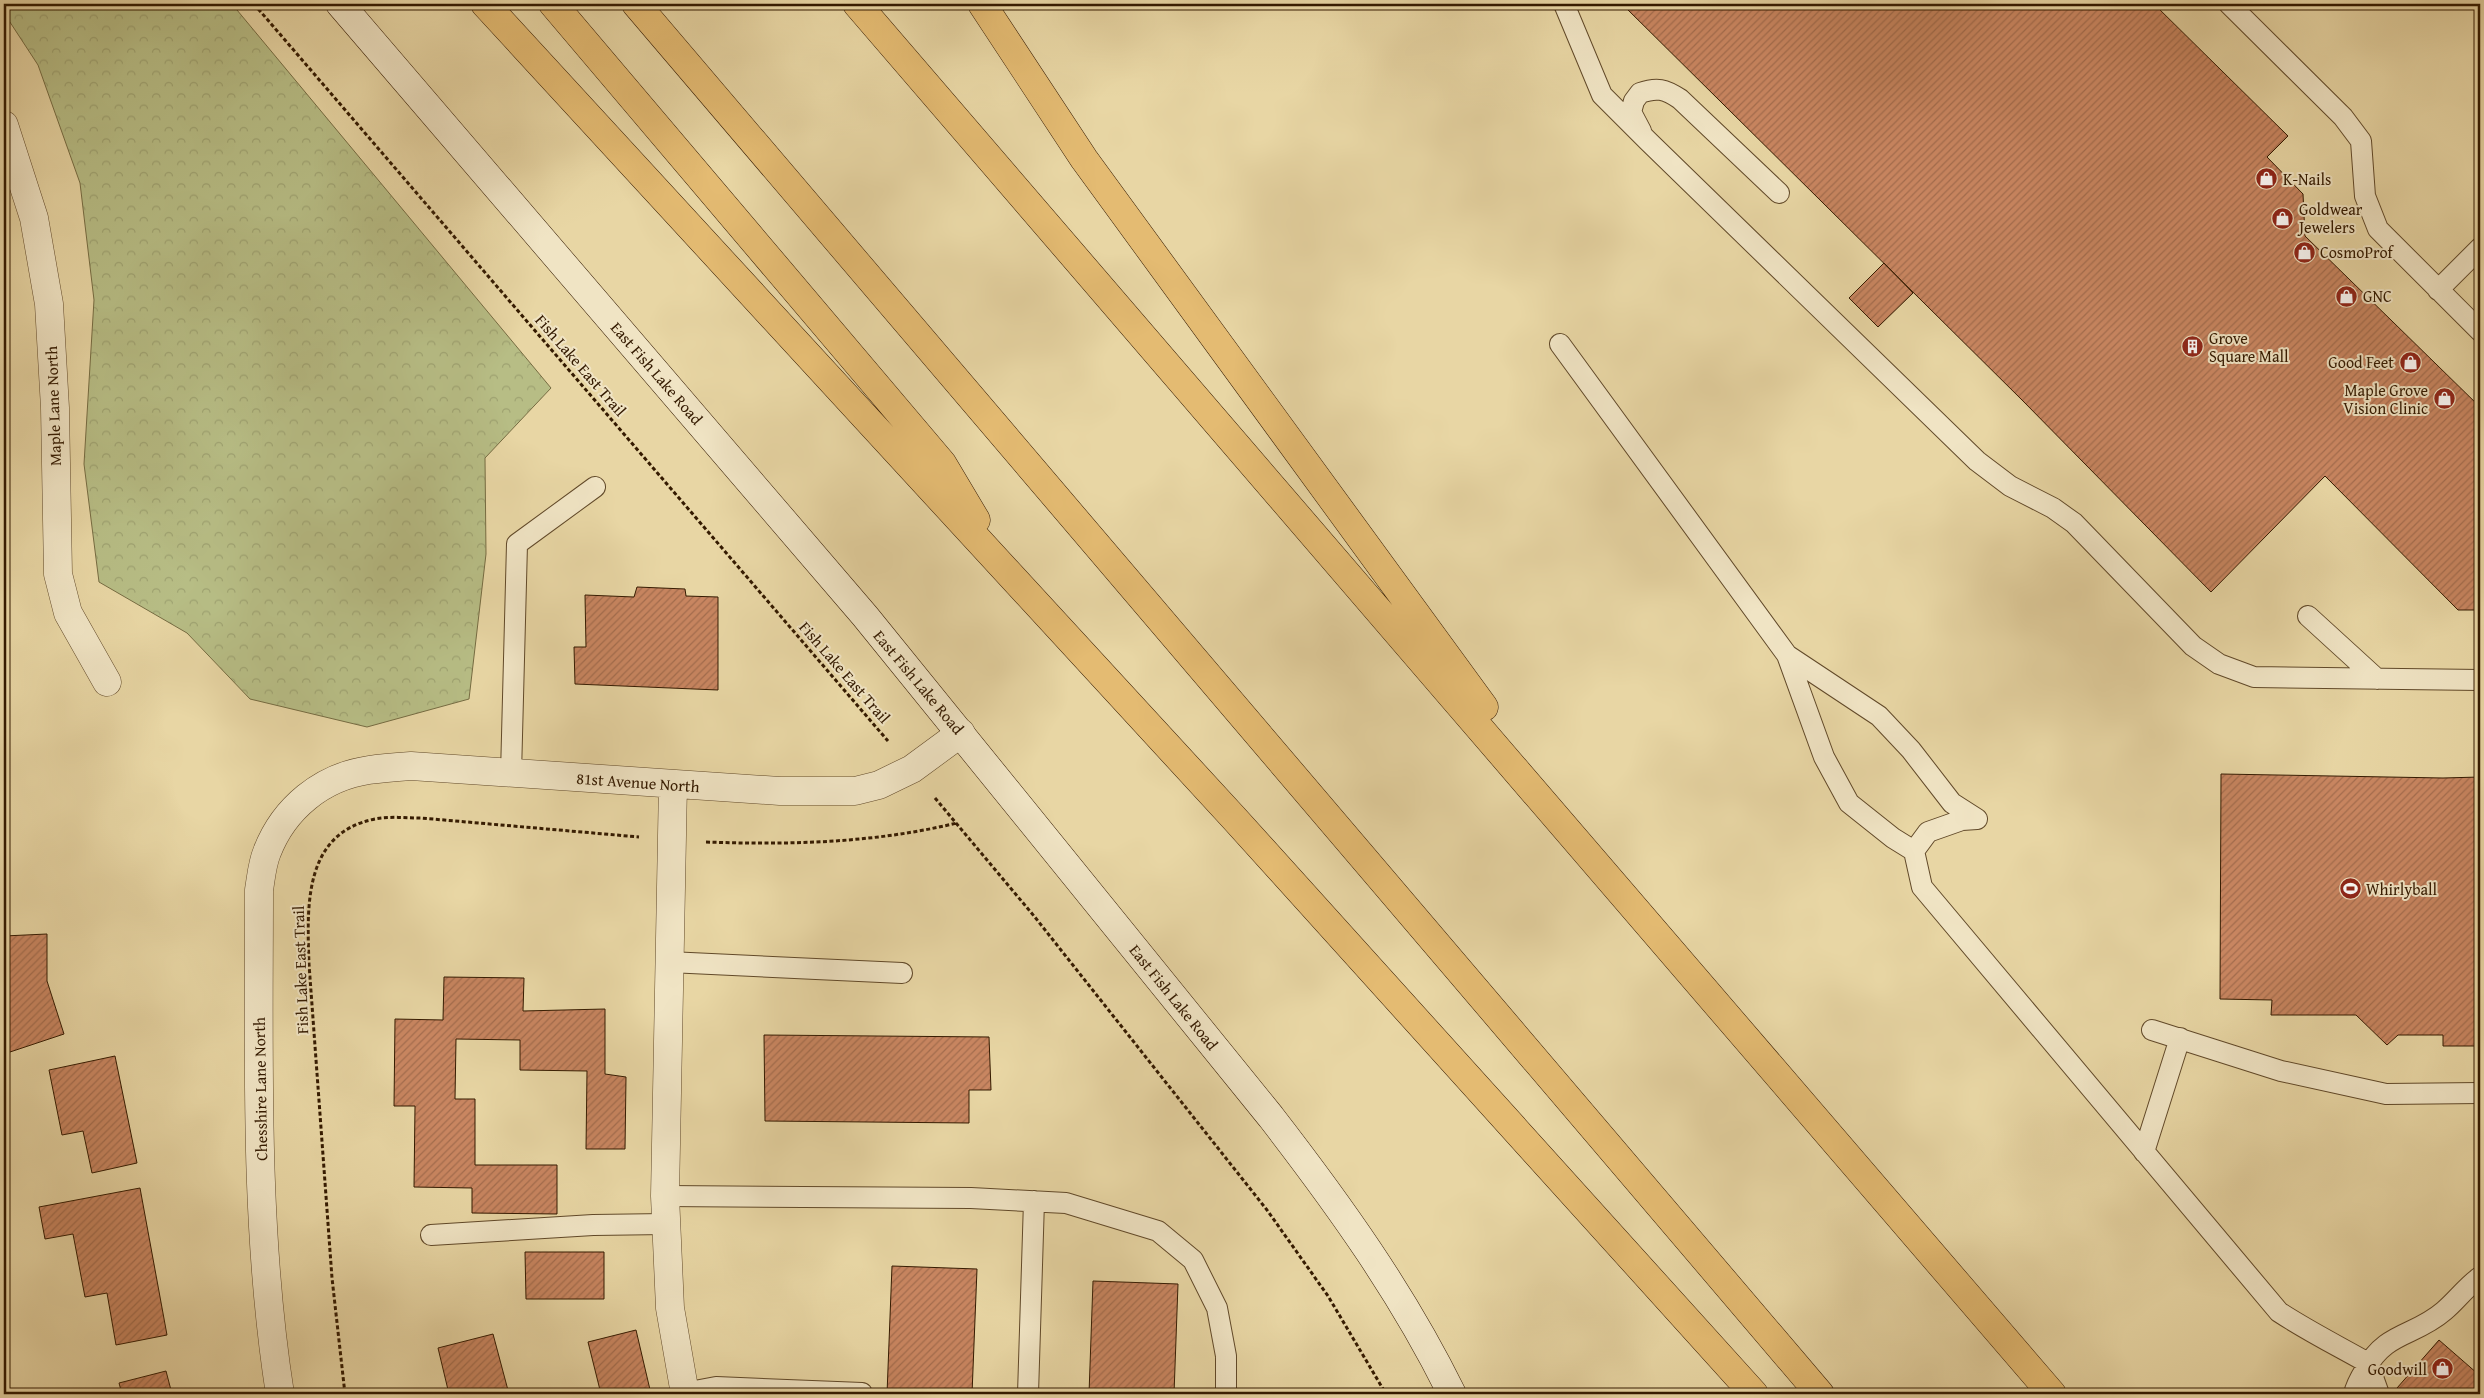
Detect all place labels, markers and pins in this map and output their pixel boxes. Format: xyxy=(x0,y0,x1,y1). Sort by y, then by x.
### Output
shop icon: K-Nails xyxy=(2255,167,2279,191)
place label: K-Nails xyxy=(2283,167,2331,191)
place label: Goldwear Jewelers xyxy=(2297,197,2363,239)
shop icon: Goldwear Jewelers xyxy=(2271,206,2295,230)
shop icon: CosmoProf xyxy=(2292,240,2316,264)
place label: CosmoProf xyxy=(2320,240,2395,264)
shop icon: GNC xyxy=(2335,284,2359,308)
place label: GNC xyxy=(2363,284,2392,308)
place label: Grove Square Mall xyxy=(2209,326,2289,368)
building icon: Grove Square Mall xyxy=(2181,335,2205,359)
place label: Good Feet xyxy=(2328,350,2394,374)
shop icon: Good Feet xyxy=(2398,350,2422,374)
place label: Maple Grove Vision Clinic xyxy=(2343,378,2428,420)
shop icon: Maple Grove Vision Clinic xyxy=(2432,387,2456,411)
sports icon: Whirlyball xyxy=(2338,877,2362,901)
place label: Whirlyball xyxy=(2366,877,2437,901)
place label: Goodwill xyxy=(2368,1357,2428,1381)
shop icon: Goodwill xyxy=(2431,1357,2455,1381)

